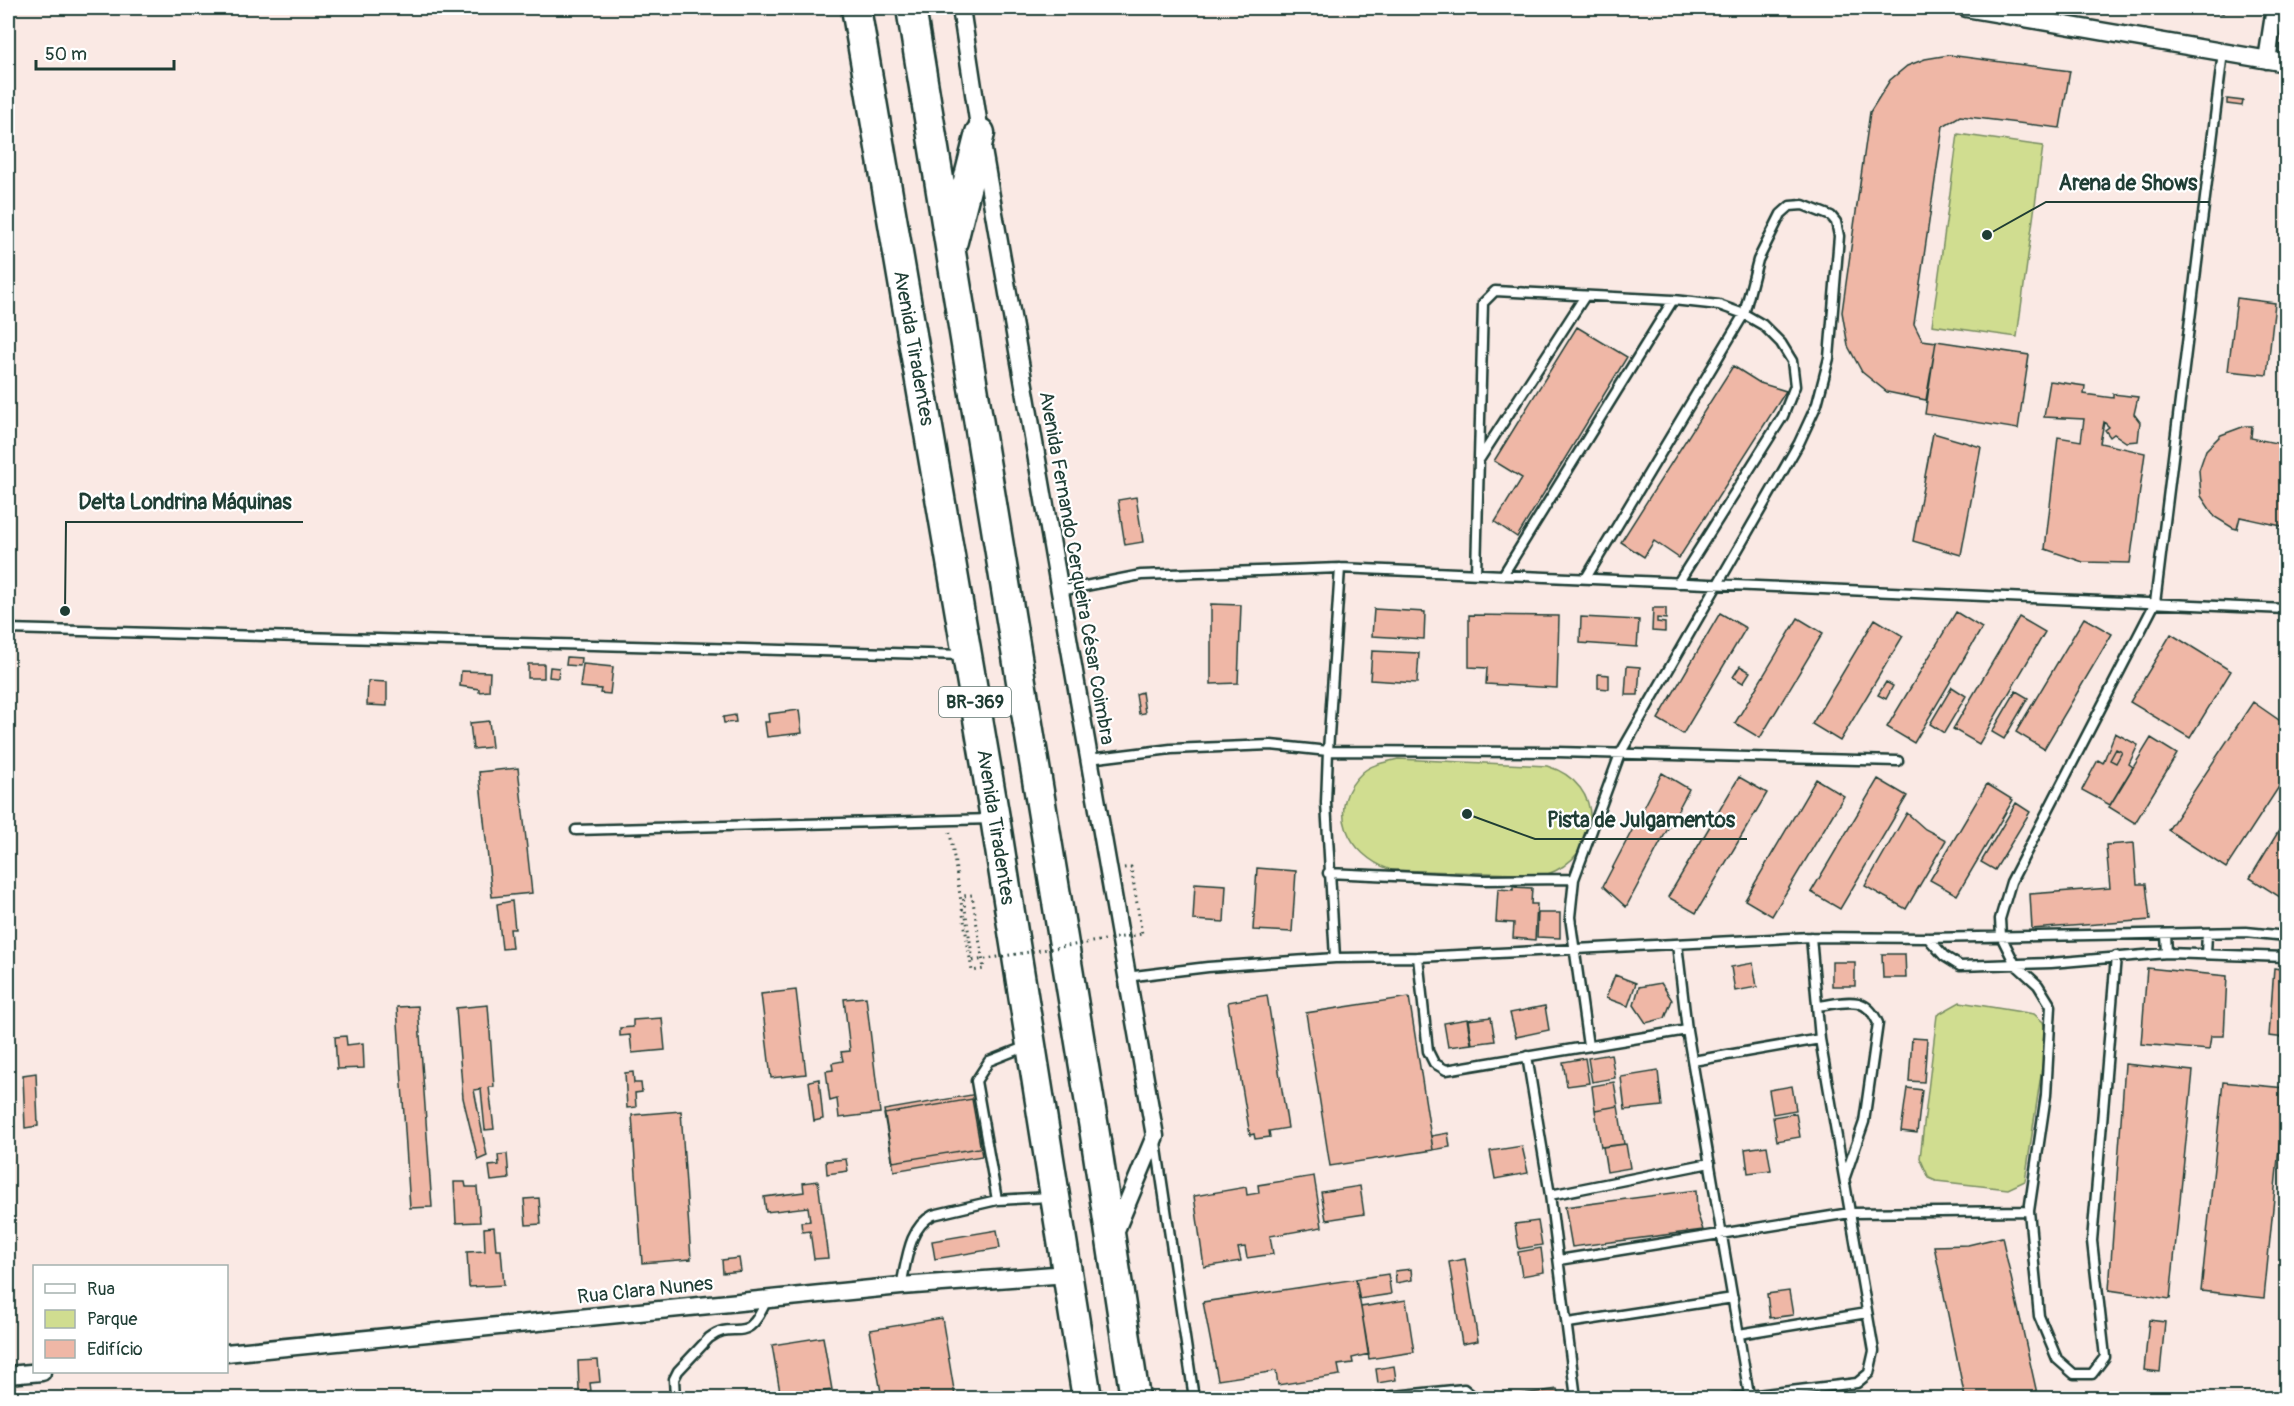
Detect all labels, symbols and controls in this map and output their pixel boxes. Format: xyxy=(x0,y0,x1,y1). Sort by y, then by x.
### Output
scale bar xyxy=(36,33,174,71)
text: 50 m xyxy=(45,43,87,66)
callout: Arena de Shows xyxy=(2046,163,2209,202)
text: Arena de Shows xyxy=(2059,170,2198,197)
street label: Avenida Tiradentes xyxy=(888,268,940,428)
street label: Avenida Fernando Cerqueira César Coimbra xyxy=(1034,389,1120,747)
callout: Delta Londrina Máquinas xyxy=(66,483,303,522)
text: Delta Londrina Máquinas xyxy=(78,489,292,516)
road number: BR-369 xyxy=(939,687,1011,717)
street label: Avenida Tiradentes xyxy=(971,747,1021,907)
callout: Pista de Julgamentos xyxy=(1535,800,1747,839)
text: Pista de Julgamentos xyxy=(1547,807,1736,834)
legend xyxy=(33,1265,228,1373)
street label: Rua Clara Nunes xyxy=(576,1270,714,1310)
text: Rua xyxy=(87,1278,115,1301)
text: Parque xyxy=(87,1308,137,1331)
text: Edifício xyxy=(87,1338,143,1361)

